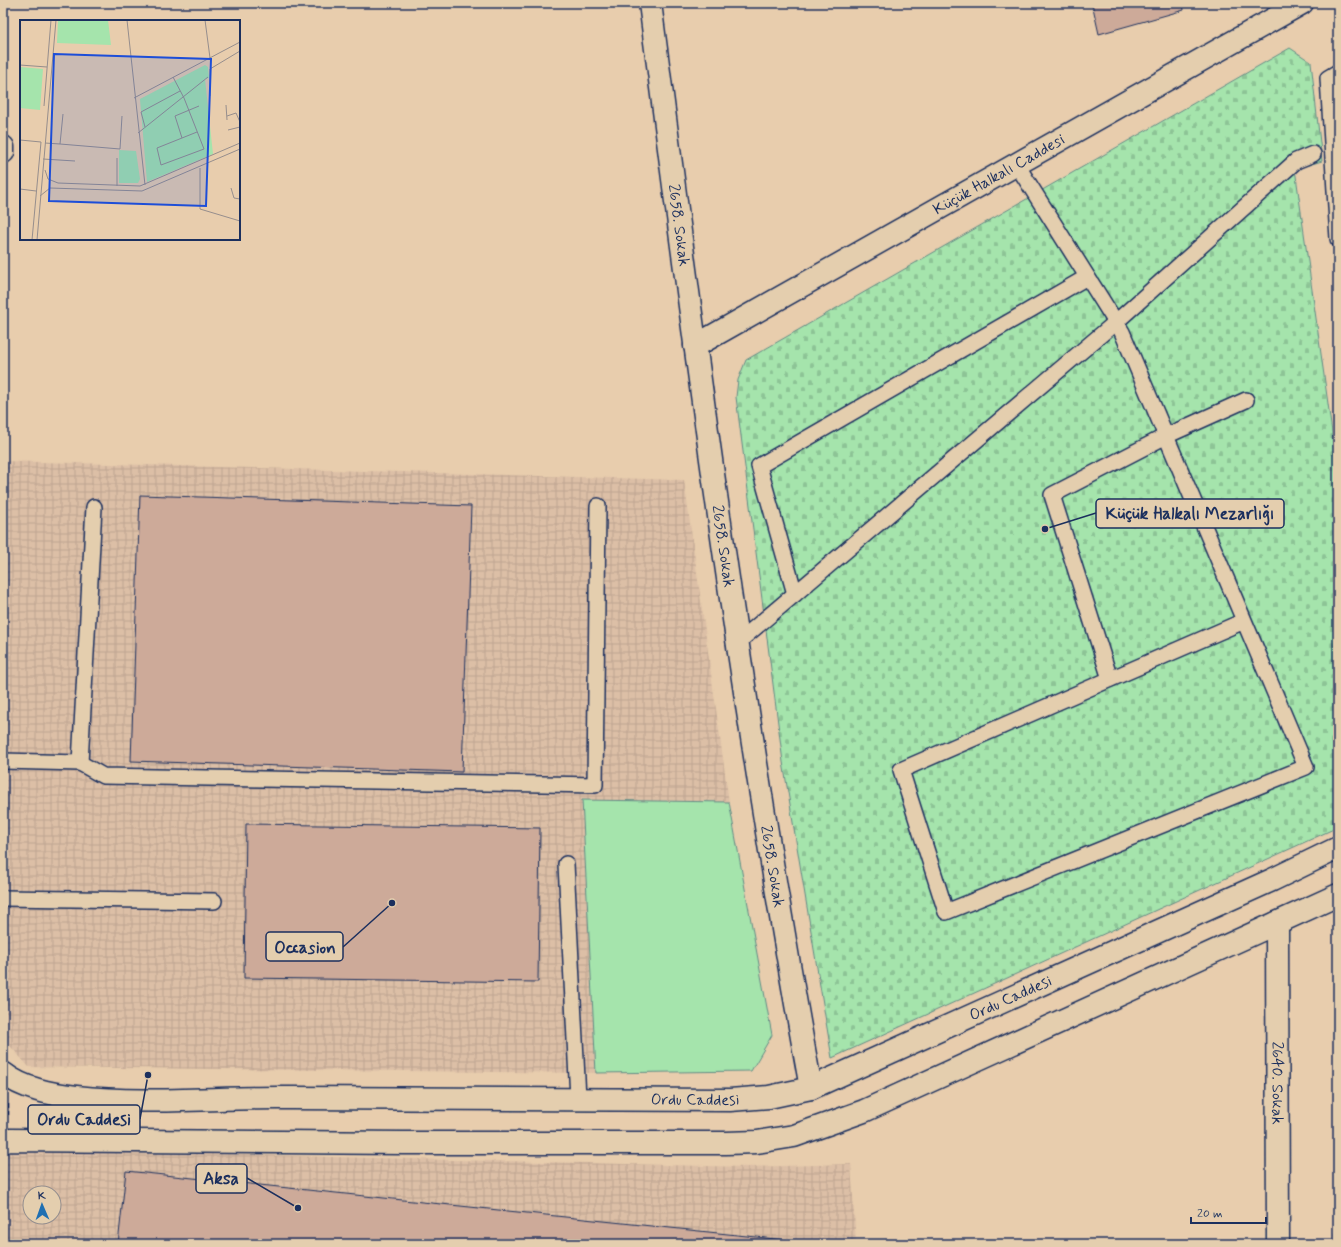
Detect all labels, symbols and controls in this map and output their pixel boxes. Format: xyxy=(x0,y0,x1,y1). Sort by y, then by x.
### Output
inset map xyxy=(20,20,240,240)
street label: Küçük Halkalı Caddesi xyxy=(929,129,1069,220)
street label: 2658. Sokak xyxy=(663,183,695,268)
callout: Küçük Halkalı Mezarlığı xyxy=(1096,499,1284,528)
text: Küçük Halkalı Mezarlığı xyxy=(1106,503,1274,526)
street label: 2658. Sokak xyxy=(707,504,740,589)
street label: 2658. Sokak xyxy=(755,824,790,909)
callout: Occasion xyxy=(266,932,343,961)
text: Occasion xyxy=(274,937,336,959)
street label: Ordu Caddesi xyxy=(966,970,1055,1026)
street label: 2640. Sokak xyxy=(1267,1041,1288,1125)
street label: Ordu Caddesi xyxy=(651,1089,740,1111)
callout: Ordu Caddesi xyxy=(28,1105,140,1134)
text: Ordu Caddesi xyxy=(37,1109,131,1131)
callout: Aksa xyxy=(196,1164,247,1193)
text: Aksa xyxy=(203,1168,239,1190)
north arrow xyxy=(22,1185,62,1225)
text: K xyxy=(38,1189,46,1203)
scale bar xyxy=(1191,1199,1266,1225)
text: 20 m xyxy=(1197,1206,1223,1222)

